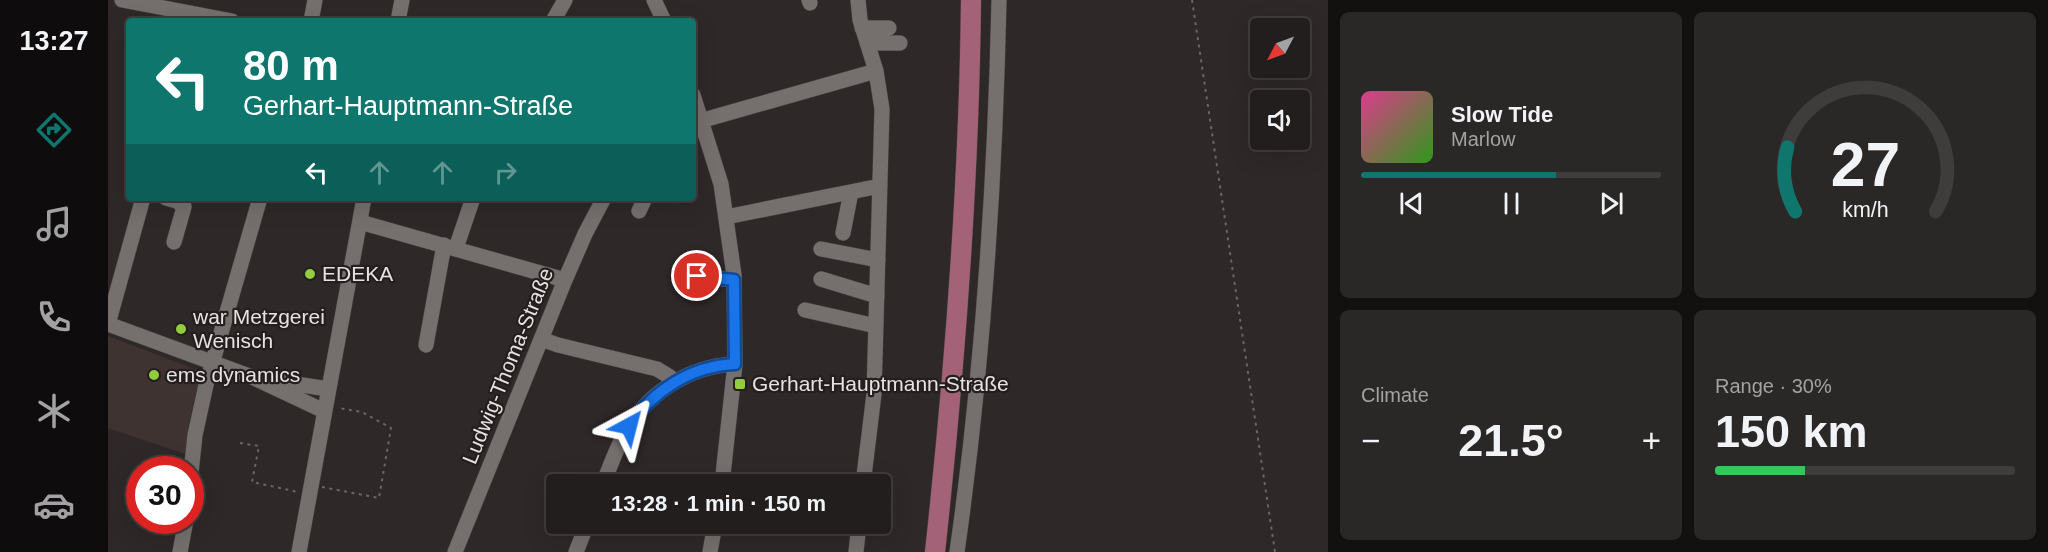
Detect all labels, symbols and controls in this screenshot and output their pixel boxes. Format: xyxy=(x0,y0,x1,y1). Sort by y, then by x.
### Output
north arrow xyxy=(1250,18,1310,78)
map controls xyxy=(1250,18,1310,150)
text: 13:27 xyxy=(19,26,89,56)
icon: left xyxy=(144,42,222,120)
text: 80 m xyxy=(243,42,339,89)
button: sound xyxy=(1250,90,1310,150)
text: Gerhart-Hauptmann-Straße xyxy=(243,91,573,121)
text: Slow Tide xyxy=(1451,102,1553,127)
icon: directions xyxy=(33,109,75,151)
text: Marlow xyxy=(1451,128,1515,150)
text: 27 xyxy=(1830,130,1900,199)
icon: left xyxy=(300,156,333,189)
icon: ahead xyxy=(363,156,396,189)
icon: ahead xyxy=(426,156,459,189)
icon: right xyxy=(489,156,522,189)
icon: previous xyxy=(1395,187,1428,220)
icon: pause xyxy=(1495,187,1528,220)
icon: next xyxy=(1595,187,1628,220)
text: km/h xyxy=(1842,199,1888,223)
icon: music xyxy=(33,203,75,245)
pin xyxy=(671,250,722,301)
icon: arrive xyxy=(680,259,713,292)
place label: EDEKA xyxy=(322,262,393,285)
street label: Ludwig-Thoma-Straße xyxy=(458,265,557,467)
marker: EDEKA xyxy=(303,267,317,281)
icon: phone xyxy=(33,296,75,338)
place label: war Metzgerei Wenisch xyxy=(192,305,325,352)
marker: war Metzgerei Wenisch xyxy=(174,322,188,336)
place label: ems dynamics xyxy=(166,363,300,386)
marker: ems dynamics xyxy=(147,368,161,382)
place label: Gerhart-Hauptmann-Straße xyxy=(752,372,1009,395)
text: Range · 30% xyxy=(1715,375,1832,397)
marker: Gerhart-Hauptmann-Straße xyxy=(733,377,747,391)
text: Climate xyxy=(1361,384,1429,406)
icon: climate xyxy=(33,390,75,432)
position arrow xyxy=(597,394,661,458)
text: 150 km xyxy=(1715,406,1868,457)
text: 21.5° xyxy=(1458,415,1564,466)
text: − xyxy=(1361,422,1380,459)
text: + xyxy=(1642,422,1661,459)
speed limit sign: 30 xyxy=(126,456,204,534)
icon: car xyxy=(33,484,75,526)
text: 13:28 · 1 min · 150 m xyxy=(611,491,826,516)

